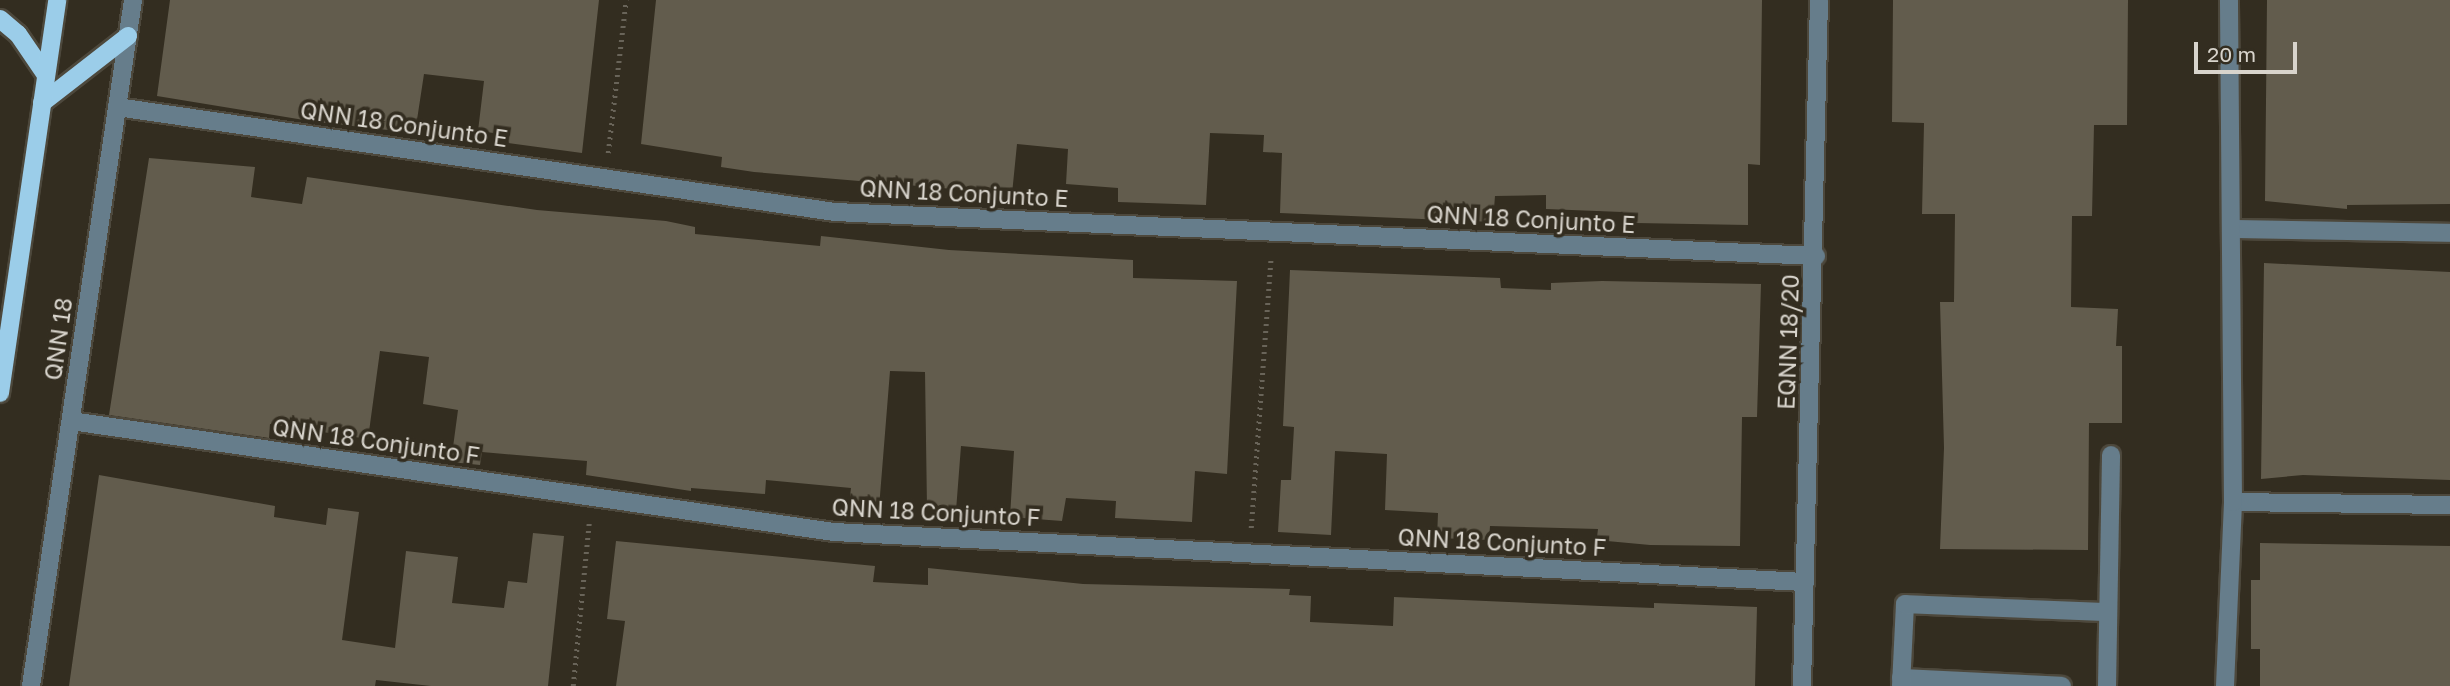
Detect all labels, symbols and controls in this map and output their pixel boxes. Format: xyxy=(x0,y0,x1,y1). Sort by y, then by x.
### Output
scale bar xyxy=(2198,28,2301,72)
text: 20 m xyxy=(2207,41,2256,67)
street label: QNN 18 Conjunto E xyxy=(299,96,509,152)
street label: QNN 18 Conjunto E xyxy=(859,174,1069,212)
street label: QNN 18 Conjunto E xyxy=(1426,200,1636,238)
street label: EQNN 18/20 xyxy=(1772,274,1804,410)
street label: QNN 18 xyxy=(39,296,77,382)
street label: QNN 18 Conjunto F xyxy=(271,413,481,469)
street label: QNN 18 Conjunto F xyxy=(831,493,1041,531)
street label: QNN 18 Conjunto F xyxy=(1397,523,1607,561)

